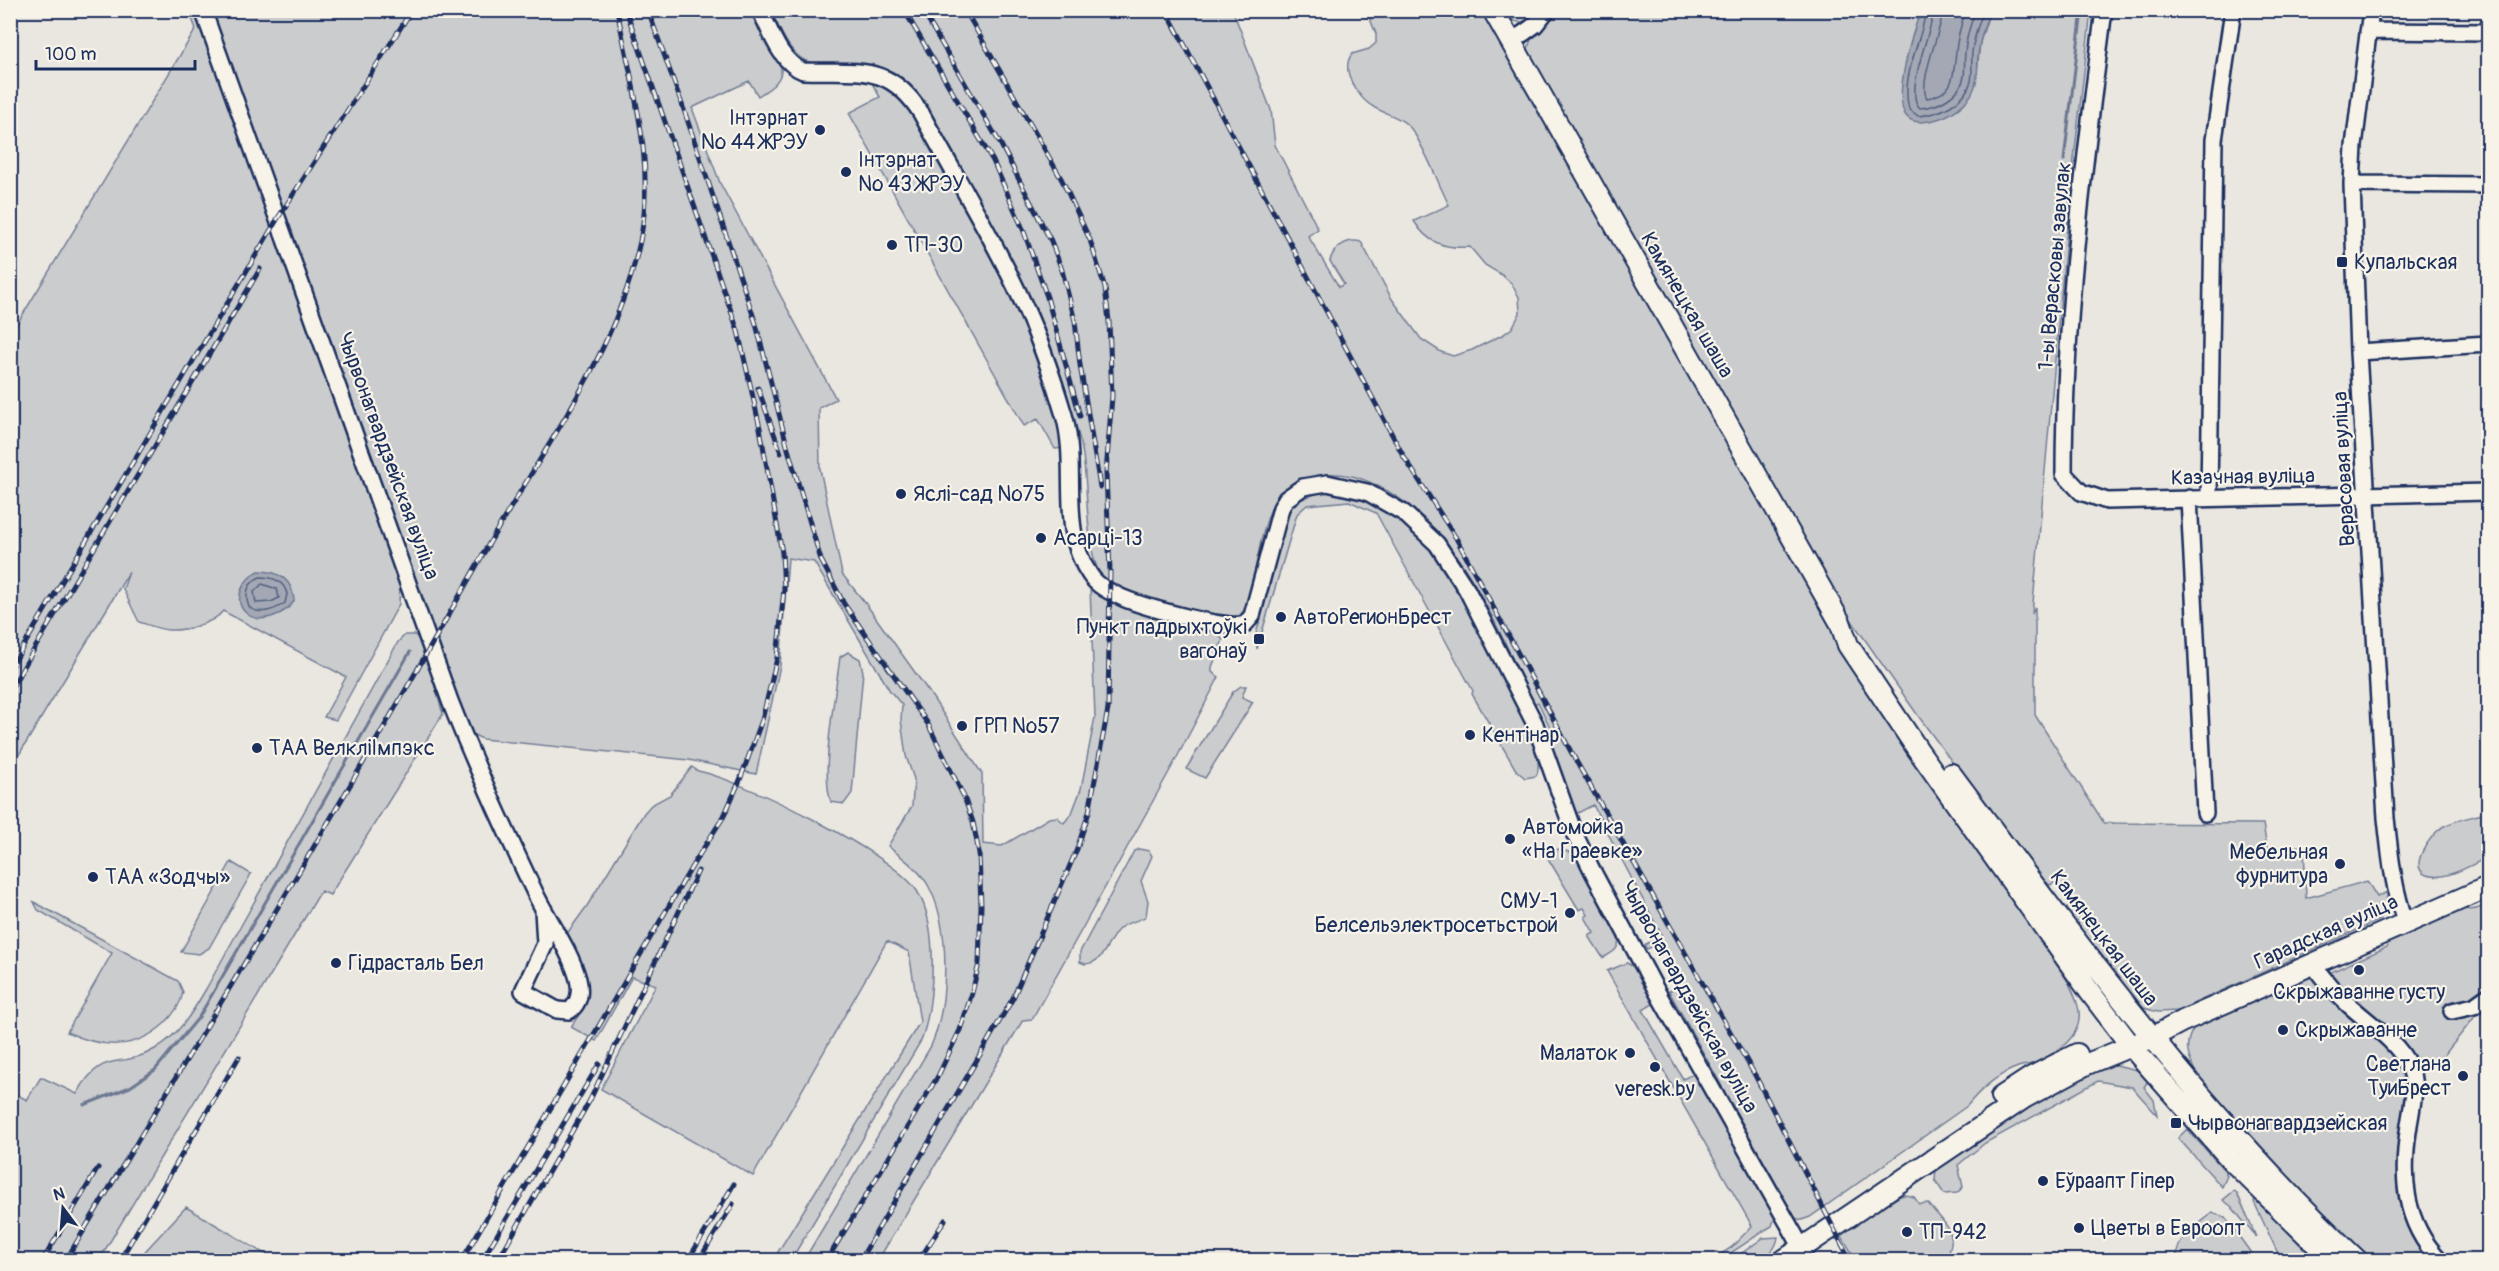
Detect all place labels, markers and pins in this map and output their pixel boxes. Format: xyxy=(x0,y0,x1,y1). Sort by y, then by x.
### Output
place label: Інтэрнат № 44 ЖРЭУ xyxy=(701,105,808,156)
marker: Інтэрнат № 44 ЖРЭУ xyxy=(813,123,827,137)
place label: Інтэрнат № 43 ЖРЭУ xyxy=(858,147,965,198)
marker: Інтэрнат № 43 ЖРЭУ xyxy=(839,165,853,179)
place label: ТП-30 xyxy=(904,232,963,259)
marker: ТП-30 xyxy=(885,238,899,252)
place label: Купальская xyxy=(2354,249,2457,276)
marker: Купальская xyxy=(2335,255,2349,269)
place label: Яслі-сад №75 xyxy=(913,481,1045,508)
marker: Яслі-сад №75 xyxy=(894,487,908,501)
place label: Асарці-13 xyxy=(1053,525,1143,552)
marker: Асарці-13 xyxy=(1034,531,1048,545)
place label: АвтоРегионБрест xyxy=(1293,604,1452,631)
marker: АвтоРегионБрест xyxy=(1274,610,1288,624)
place label: Пункт падрыхтоўкі вагонаў xyxy=(1077,614,1247,665)
marker: Пункт падрыхтоўкі вагонаў xyxy=(1252,632,1266,646)
place label: ГРП №57 xyxy=(974,713,1060,740)
marker: ГРП №57 xyxy=(955,719,969,733)
place label: Кентінар xyxy=(1482,722,1559,749)
marker: Кентінар xyxy=(1463,728,1477,742)
place label: ТАА ВелкліІмпэкс xyxy=(269,735,435,762)
marker: ТАА ВелкліІмпэкс xyxy=(250,741,264,755)
place label: Автомойка «На Граевке» xyxy=(1522,814,1643,865)
marker: Автомойка «На Граевке» xyxy=(1503,832,1517,846)
place label: Мебельная фурнитура xyxy=(2229,839,2328,890)
marker: Мебельная фурнитура xyxy=(2333,857,2347,871)
place label: ТАА «Зодчы» xyxy=(105,864,231,891)
marker: ТАА «Зодчы» xyxy=(86,870,100,884)
place label: СМУ-1 Белсельэлектросетьстрой xyxy=(1314,888,1558,939)
marker: СМУ-1 Белсельэлектросетьстрой xyxy=(1563,906,1577,920)
place label: Гідрасталь Бел xyxy=(348,950,484,977)
marker: Гідрасталь Бел xyxy=(329,956,343,970)
marker: Скрыжаванне густу xyxy=(2352,963,2366,977)
place label: Скрыжаванне густу xyxy=(2273,979,2445,1006)
place label: Скрыжаванне xyxy=(2295,1017,2417,1044)
marker: Скрыжаванне xyxy=(2276,1023,2290,1037)
place label: Малаток xyxy=(1540,1040,1618,1067)
marker: Малаток xyxy=(1623,1046,1637,1060)
place label: Светлана ТуиБрест xyxy=(2366,1051,2451,1102)
marker: veresk.by xyxy=(1648,1060,1662,1074)
marker: Светлана ТуиБрест xyxy=(2456,1069,2470,1083)
place label: veresk.by xyxy=(1614,1076,1695,1103)
place label: Чырвонагвардзейская xyxy=(2188,1110,2387,1137)
marker: Чырвонагвардзейская xyxy=(2169,1116,2183,1130)
place label: Еўраапт Гіпер xyxy=(2055,1168,2175,1195)
marker: Еўраапт Гіпер xyxy=(2036,1174,2050,1188)
place label: Цветы в Евроопт xyxy=(2091,1215,2245,1242)
place label: ТП-942 xyxy=(1919,1219,1987,1246)
marker: Цветы в Евроопт xyxy=(2072,1221,2086,1235)
marker: ТП-942 xyxy=(1900,1225,1914,1239)

